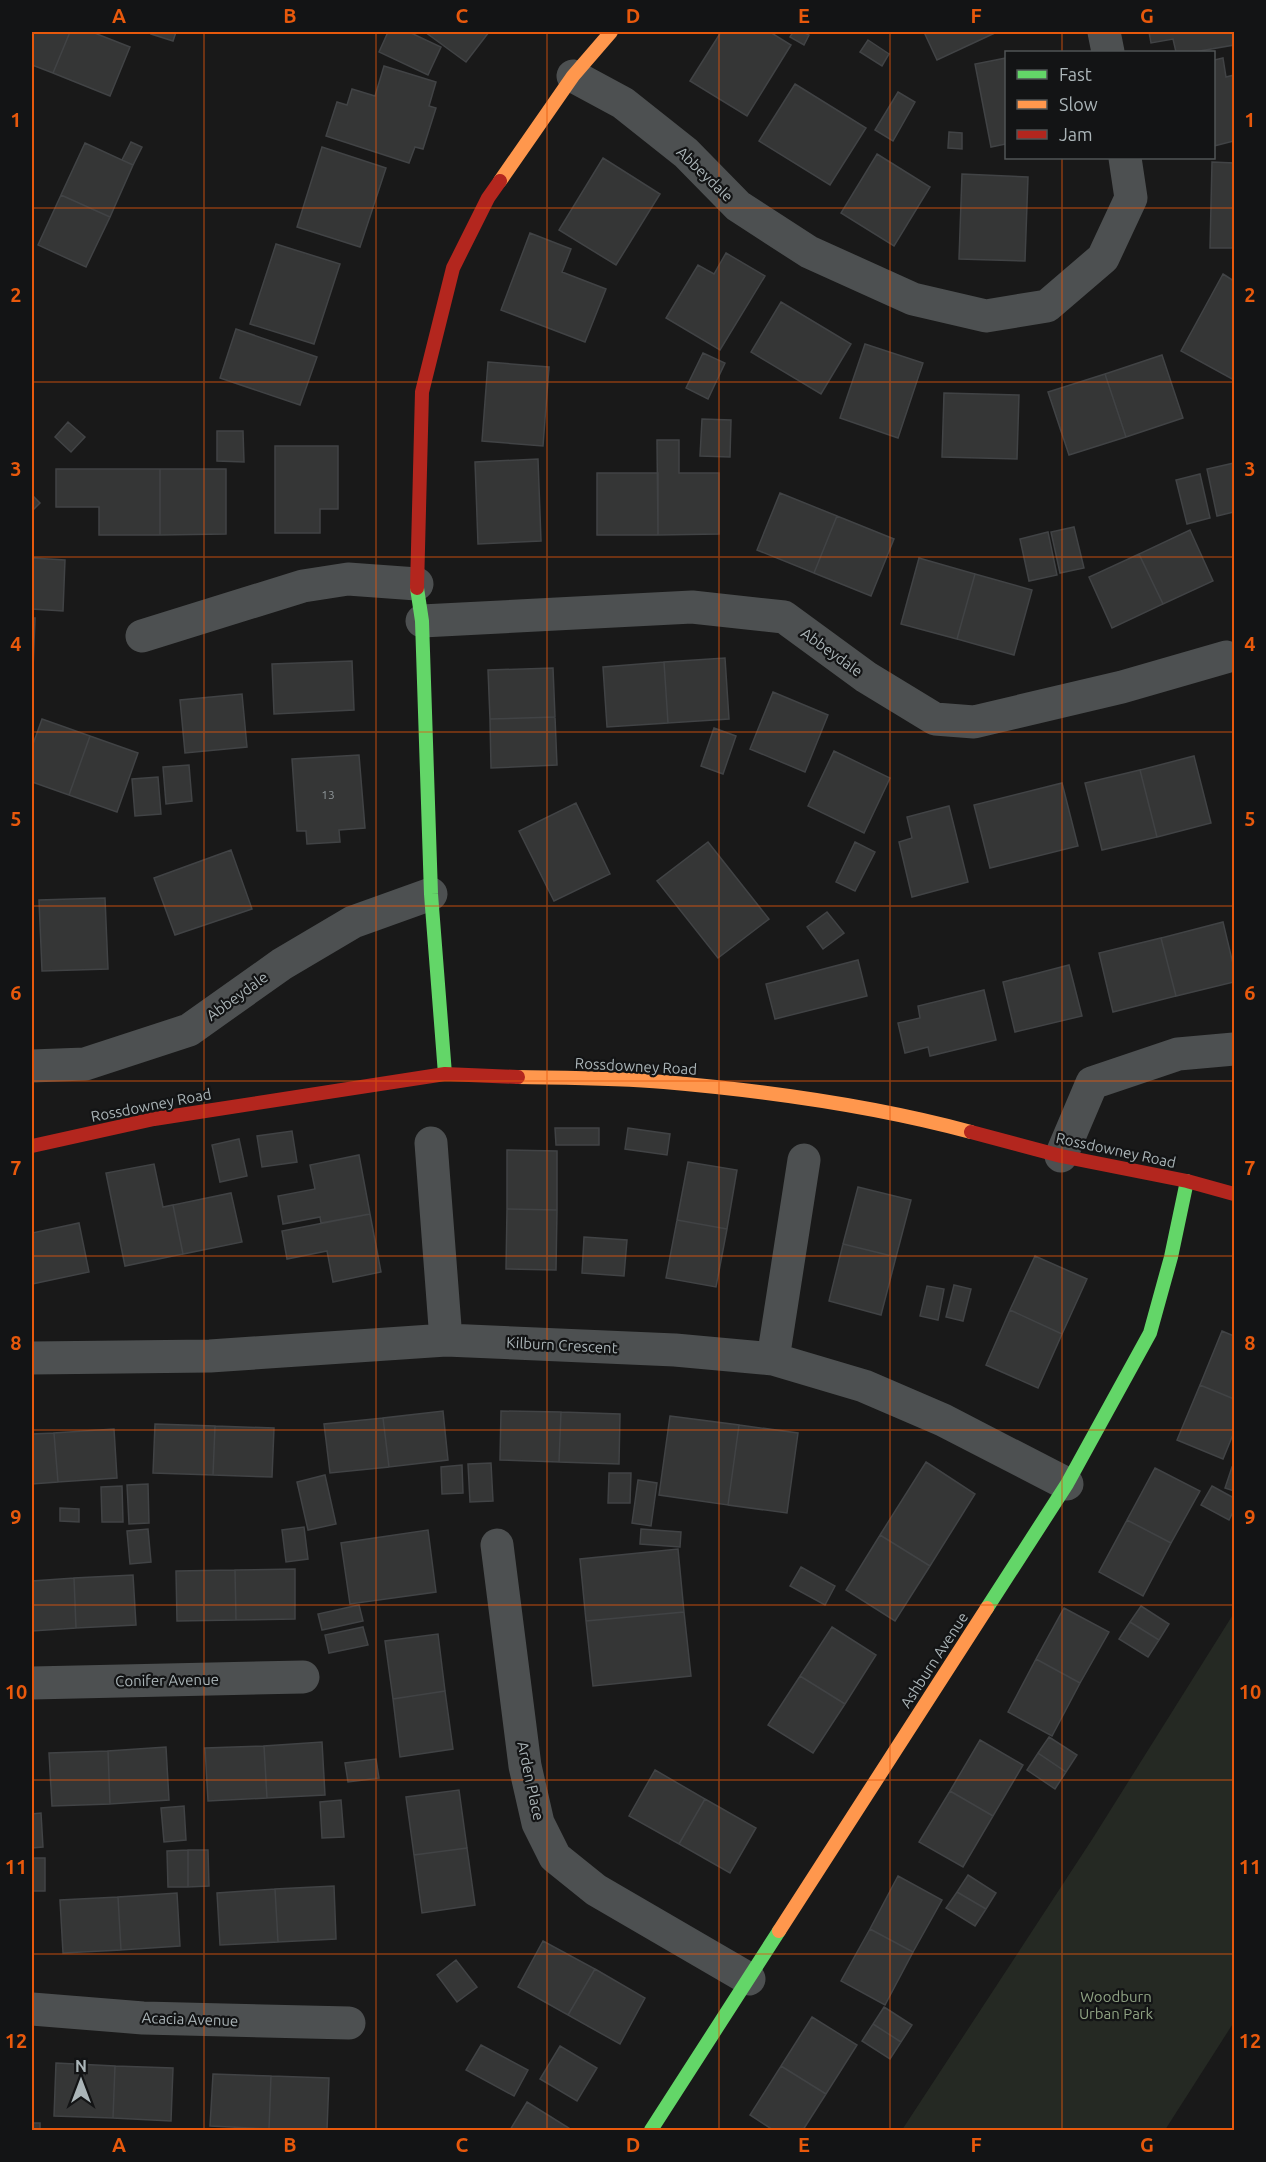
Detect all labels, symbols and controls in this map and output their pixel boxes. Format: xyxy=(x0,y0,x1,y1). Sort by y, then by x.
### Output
text: A xyxy=(112,4,126,27)
text: B xyxy=(283,4,297,27)
text: C xyxy=(456,4,469,27)
text: D xyxy=(626,4,640,27)
text: E xyxy=(798,4,810,27)
text: F xyxy=(970,4,982,27)
text: G xyxy=(1140,4,1154,27)
legend xyxy=(1005,51,1215,159)
text: Fast xyxy=(1059,64,1092,84)
text: Slow xyxy=(1059,94,1098,114)
text: 1 xyxy=(10,108,22,131)
text: 1 xyxy=(1244,108,1256,131)
text: Jam xyxy=(1059,124,1093,144)
street label: Abbeydale xyxy=(673,143,737,205)
text: 2 xyxy=(10,283,22,306)
text: 2 xyxy=(1244,283,1256,306)
text: 3 xyxy=(10,457,22,480)
text: 3 xyxy=(1244,457,1256,480)
street label: Abbeydale xyxy=(798,624,866,680)
text: 4 xyxy=(10,632,22,655)
text: 4 xyxy=(1244,632,1256,655)
house number: 13 xyxy=(321,788,335,801)
text: 5 xyxy=(10,807,22,830)
text: 5 xyxy=(1244,807,1256,830)
street label: Abbeydale xyxy=(203,968,271,1024)
text: 6 xyxy=(10,981,22,1004)
text: 6 xyxy=(1244,981,1256,1004)
street label: Rossdowney Road xyxy=(574,1054,698,1078)
street label: Rossdowney Road xyxy=(89,1085,213,1125)
street label: Rossdowney Road xyxy=(1054,1129,1178,1171)
text: 7 xyxy=(10,1156,22,1179)
text: 7 xyxy=(1244,1156,1256,1179)
text: 8 xyxy=(10,1331,22,1354)
text: 8 xyxy=(1244,1331,1256,1354)
street label: Kilburn Crescent xyxy=(506,1334,618,1356)
text: 9 xyxy=(10,1505,22,1528)
text: 9 xyxy=(1244,1505,1256,1528)
street label: Ashburn Avenue xyxy=(897,1609,971,1711)
street label: Conifer Avenue xyxy=(115,1671,219,1689)
text: 10 xyxy=(5,1680,27,1703)
text: 10 xyxy=(1239,1680,1261,1703)
street label: Arden Place xyxy=(514,1740,548,1822)
text: 11 xyxy=(5,1855,27,1878)
text: 11 xyxy=(1239,1855,1261,1878)
park label: Woodburn Urban Park xyxy=(1079,1988,1154,2022)
street label: Acacia Avenue xyxy=(141,2009,239,2029)
text: 12 xyxy=(5,2029,27,2052)
text: 12 xyxy=(1239,2029,1261,2052)
north arrow xyxy=(51,2051,111,2111)
text: N xyxy=(75,2057,87,2075)
text: A xyxy=(112,2133,126,2156)
text: B xyxy=(283,2133,297,2156)
text: C xyxy=(456,2133,469,2156)
text: D xyxy=(626,2133,640,2156)
text: E xyxy=(798,2133,810,2156)
text: F xyxy=(970,2133,982,2156)
text: G xyxy=(1140,2133,1154,2156)

